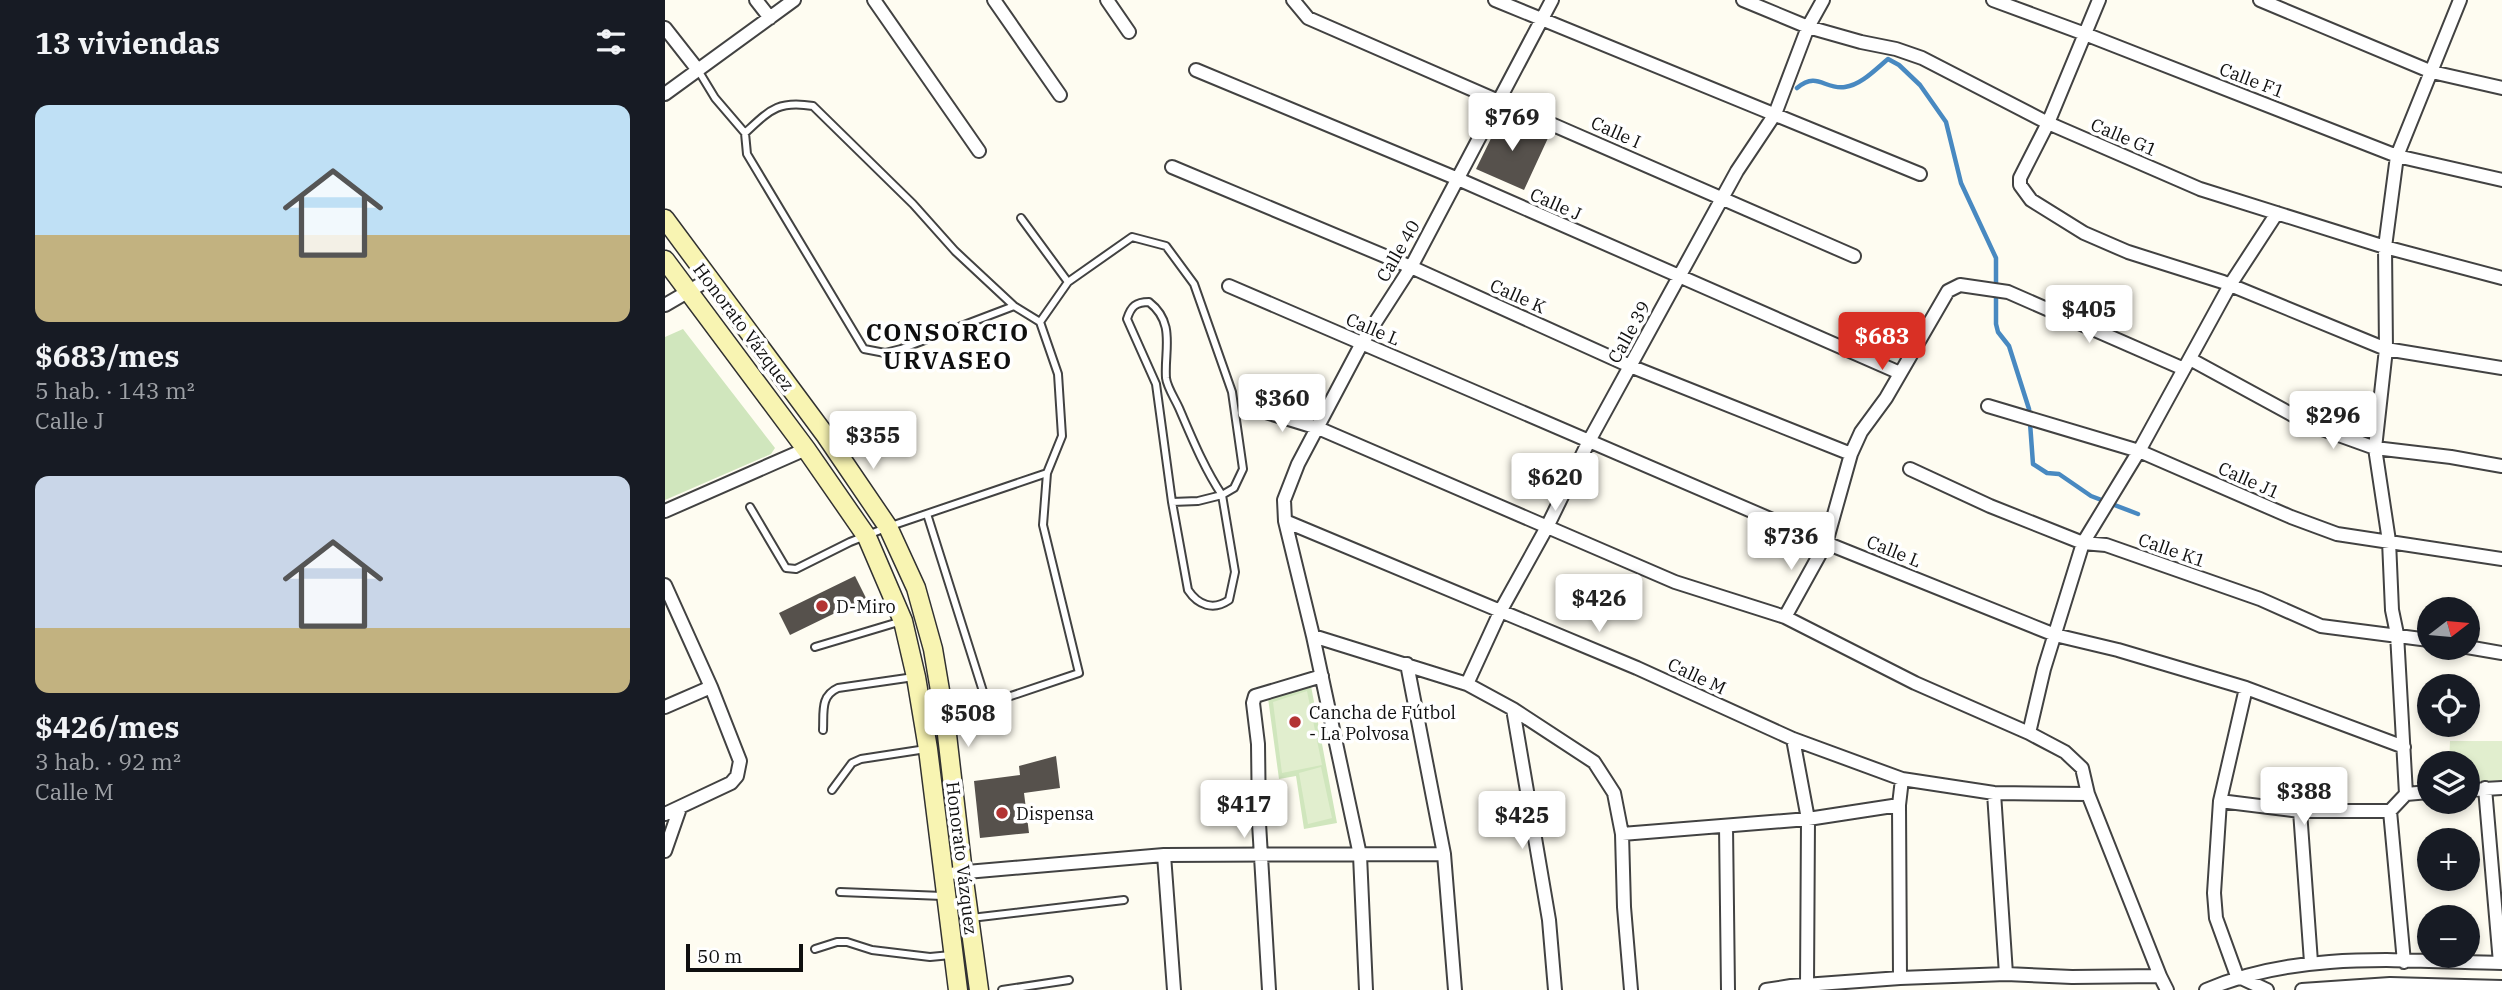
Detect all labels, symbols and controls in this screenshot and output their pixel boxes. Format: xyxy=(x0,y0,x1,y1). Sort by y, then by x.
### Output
text: 13 viviendas xyxy=(35,23,220,62)
icon: filters xyxy=(592,23,630,61)
street label: Calle F1 xyxy=(2216,57,2288,103)
pin: $769 xyxy=(1471,94,1553,153)
text: $769 xyxy=(1484,101,1540,131)
street label: Calle I xyxy=(1587,111,1645,153)
street label: Calle G1 xyxy=(2087,113,2161,161)
icon: home xyxy=(270,150,396,276)
street label: Calle J xyxy=(1527,182,1585,226)
street label: Calle 40 xyxy=(1371,216,1425,286)
street label: Honorato Vázquez xyxy=(688,258,800,396)
street label: Calle K xyxy=(1487,274,1550,319)
pin: $405 xyxy=(2048,286,2130,345)
text: $405 xyxy=(2061,293,2117,323)
street label: Calle 39 xyxy=(1603,297,1655,367)
street label: Calle L xyxy=(1342,307,1404,351)
pin: $683 xyxy=(1841,312,1923,372)
district label: CONSORCIO URVASEO xyxy=(866,316,1030,376)
text: $683 xyxy=(1854,320,1910,350)
text: $683/mes xyxy=(35,336,180,375)
pin: $360 xyxy=(1241,374,1323,434)
text: 5 hab. · 143 m² xyxy=(35,375,195,405)
text: $360 xyxy=(1254,382,1310,412)
pin: $296 xyxy=(2292,392,2374,451)
text: $296 xyxy=(2305,399,2361,429)
text: Calle J xyxy=(35,405,104,435)
pin: $355 xyxy=(832,412,914,471)
text: $355 xyxy=(845,419,901,449)
pin: $620 xyxy=(1514,454,1596,513)
street label: Calle J1 xyxy=(2215,456,2283,504)
text: $620 xyxy=(1527,461,1583,491)
pin: $736 xyxy=(1750,512,1832,572)
text: $736 xyxy=(1763,520,1819,550)
icon: home xyxy=(270,521,396,647)
street label: Calle K1 xyxy=(2135,528,2209,572)
street label: Calle L xyxy=(1863,530,1925,572)
pin: $426 xyxy=(1558,574,1640,634)
text: $426 xyxy=(1571,582,1627,612)
place label: D-Miro xyxy=(836,595,896,618)
north arrow xyxy=(2417,597,2480,660)
map controls xyxy=(2417,597,2480,968)
marker: D-Miro xyxy=(814,598,830,614)
street label: Calle M xyxy=(1664,653,1730,699)
button: locate xyxy=(2417,674,2480,737)
pin: $508 xyxy=(927,690,1009,749)
text: $508 xyxy=(940,697,996,727)
place label: Cancha de Fútbol - La Polvosa xyxy=(1309,701,1456,745)
text: $426/mes xyxy=(35,707,180,746)
marker: Cancha de Fútbol - La Polvosa xyxy=(1287,714,1303,730)
text: 3 hab. · 92 m² xyxy=(35,746,181,776)
button: layers xyxy=(2417,751,2480,814)
pin: $388 xyxy=(2263,768,2345,827)
text: $388 xyxy=(2276,775,2332,805)
text: Calle M xyxy=(35,776,114,806)
street label: Honorato Vázquez xyxy=(941,780,983,936)
pin: $417 xyxy=(1203,780,1285,840)
text: $417 xyxy=(1216,788,1272,818)
pin: $425 xyxy=(1481,792,1563,851)
text: $425 xyxy=(1494,799,1550,829)
place label: Dispensa xyxy=(1016,802,1094,825)
marker: Dispensa xyxy=(994,805,1010,821)
button: + xyxy=(2417,828,2480,891)
button: − xyxy=(2417,905,2480,968)
scale bar xyxy=(686,941,803,973)
text: 50 m xyxy=(697,944,742,968)

